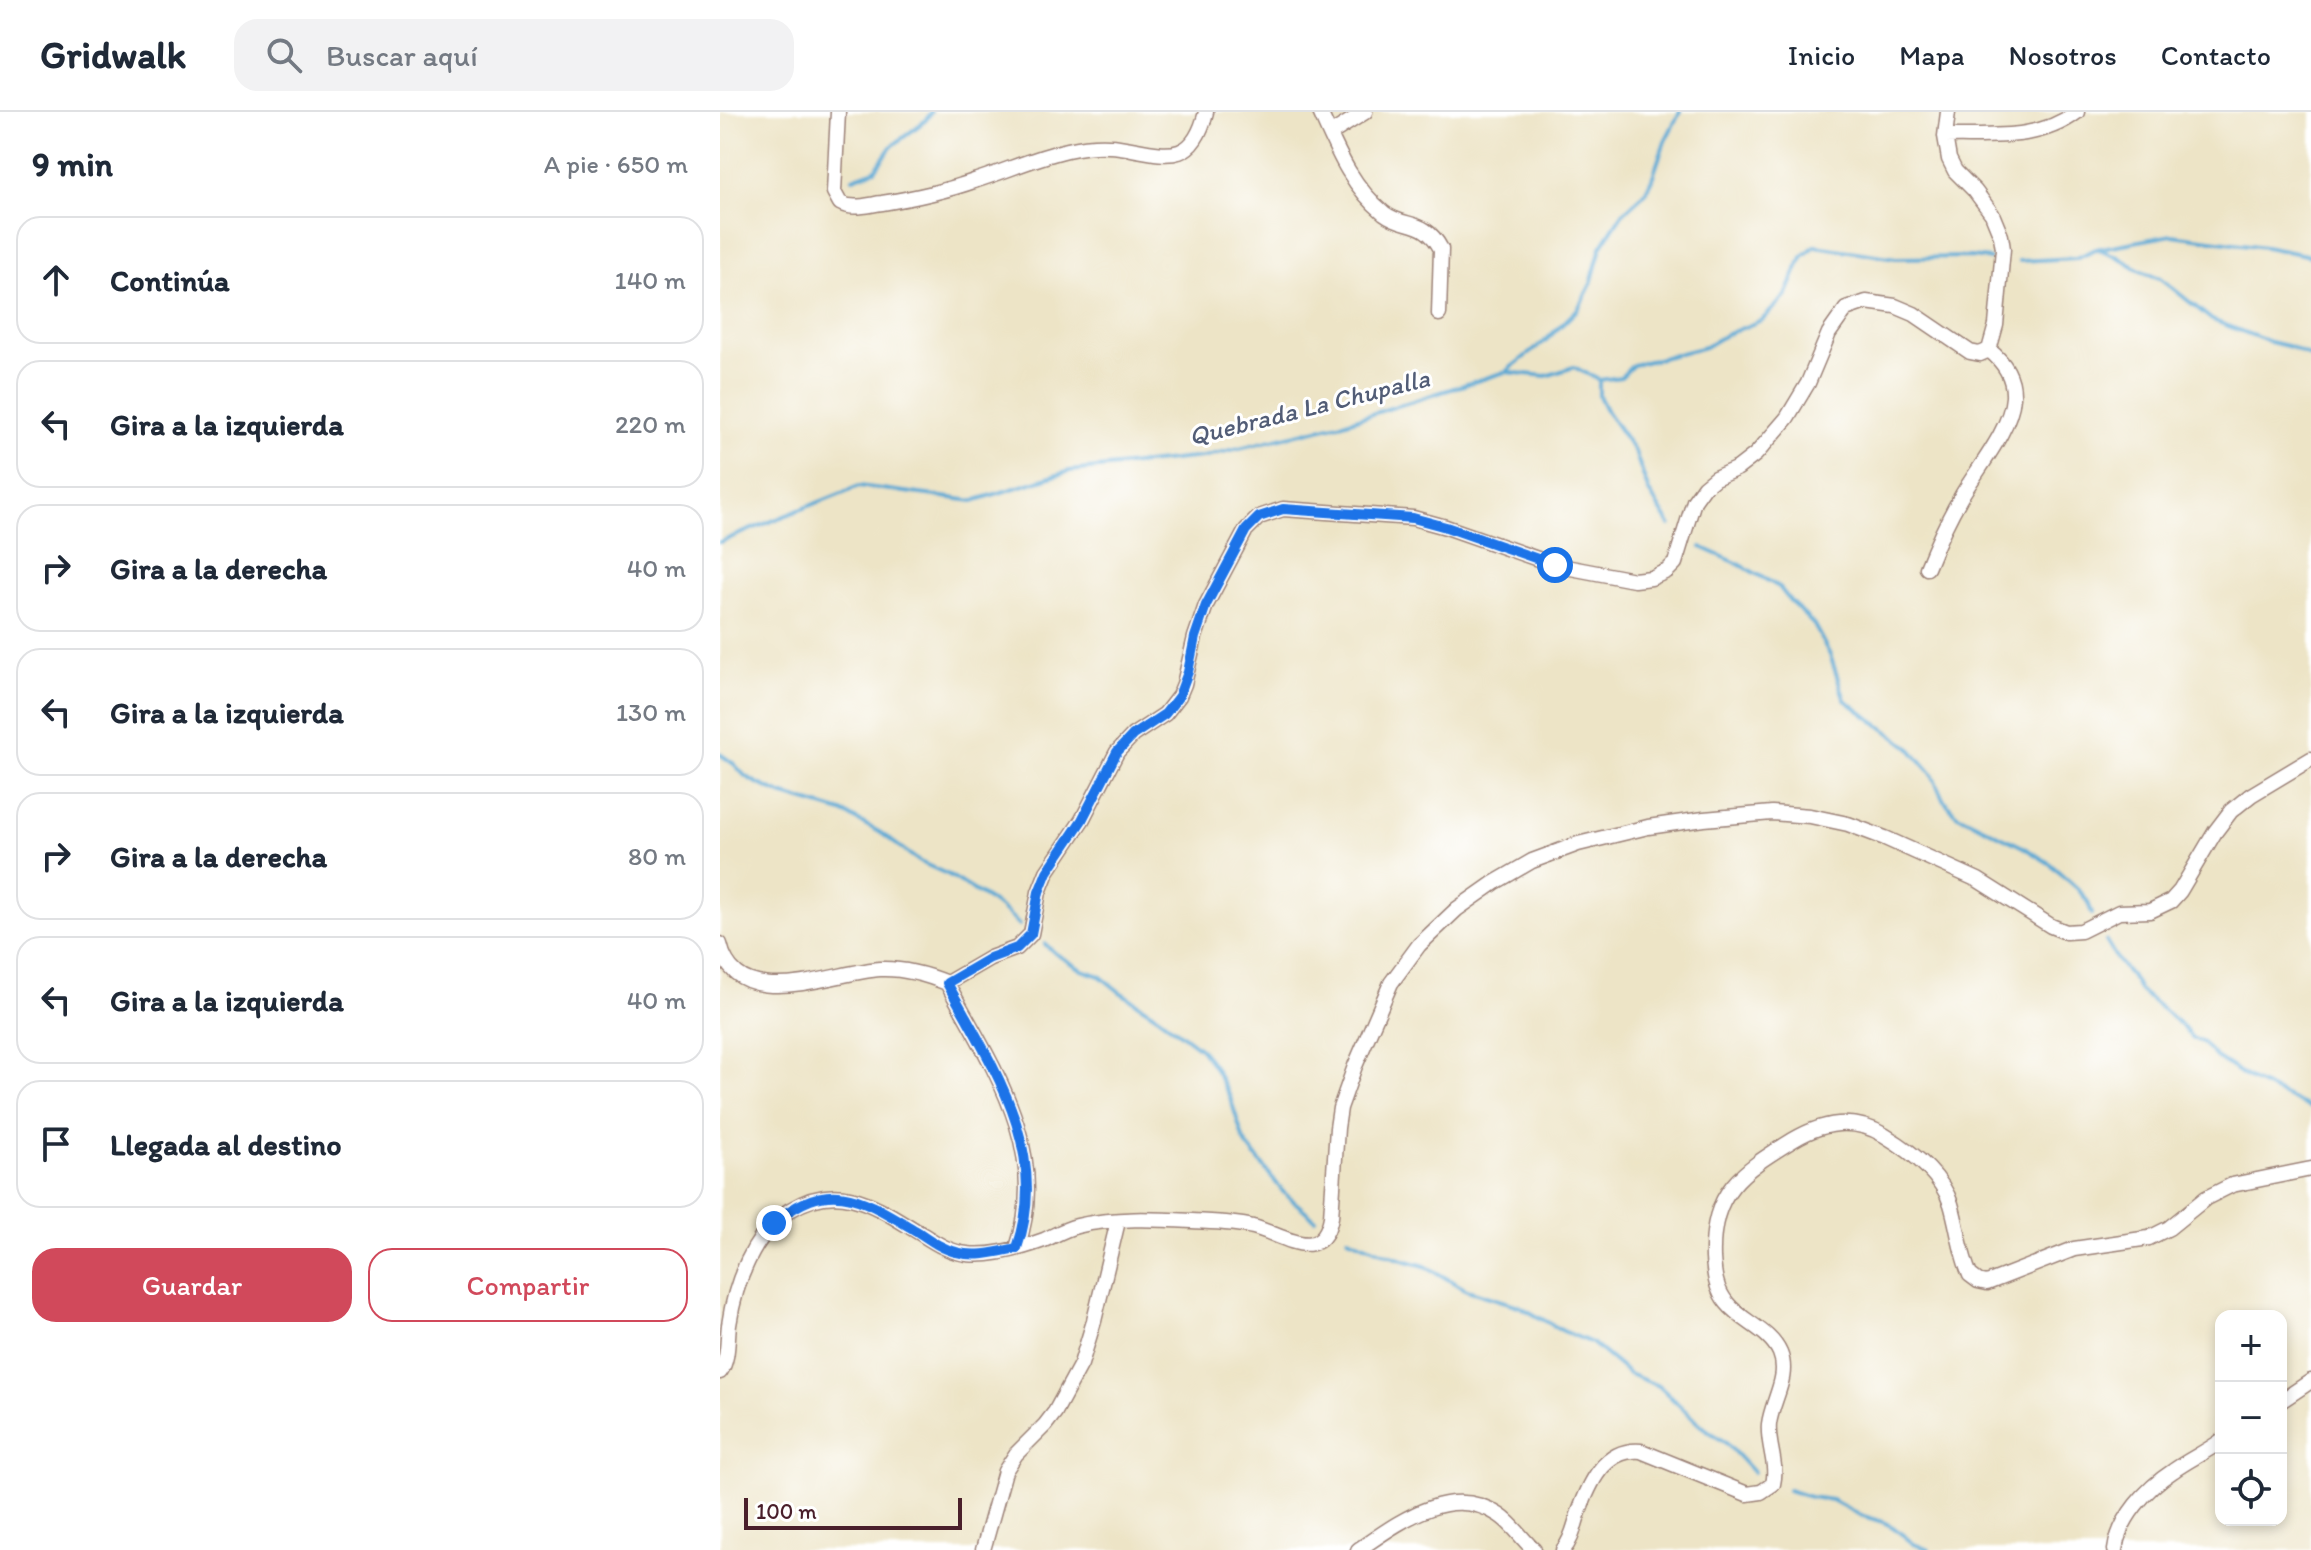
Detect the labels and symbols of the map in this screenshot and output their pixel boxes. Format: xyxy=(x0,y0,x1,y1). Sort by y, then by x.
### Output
water label: Quebrada La Chupalla xyxy=(1185,361,1434,452)
route start xyxy=(1537,547,1573,583)
route end xyxy=(756,1205,792,1241)
scale bar xyxy=(744,1494,962,1530)

